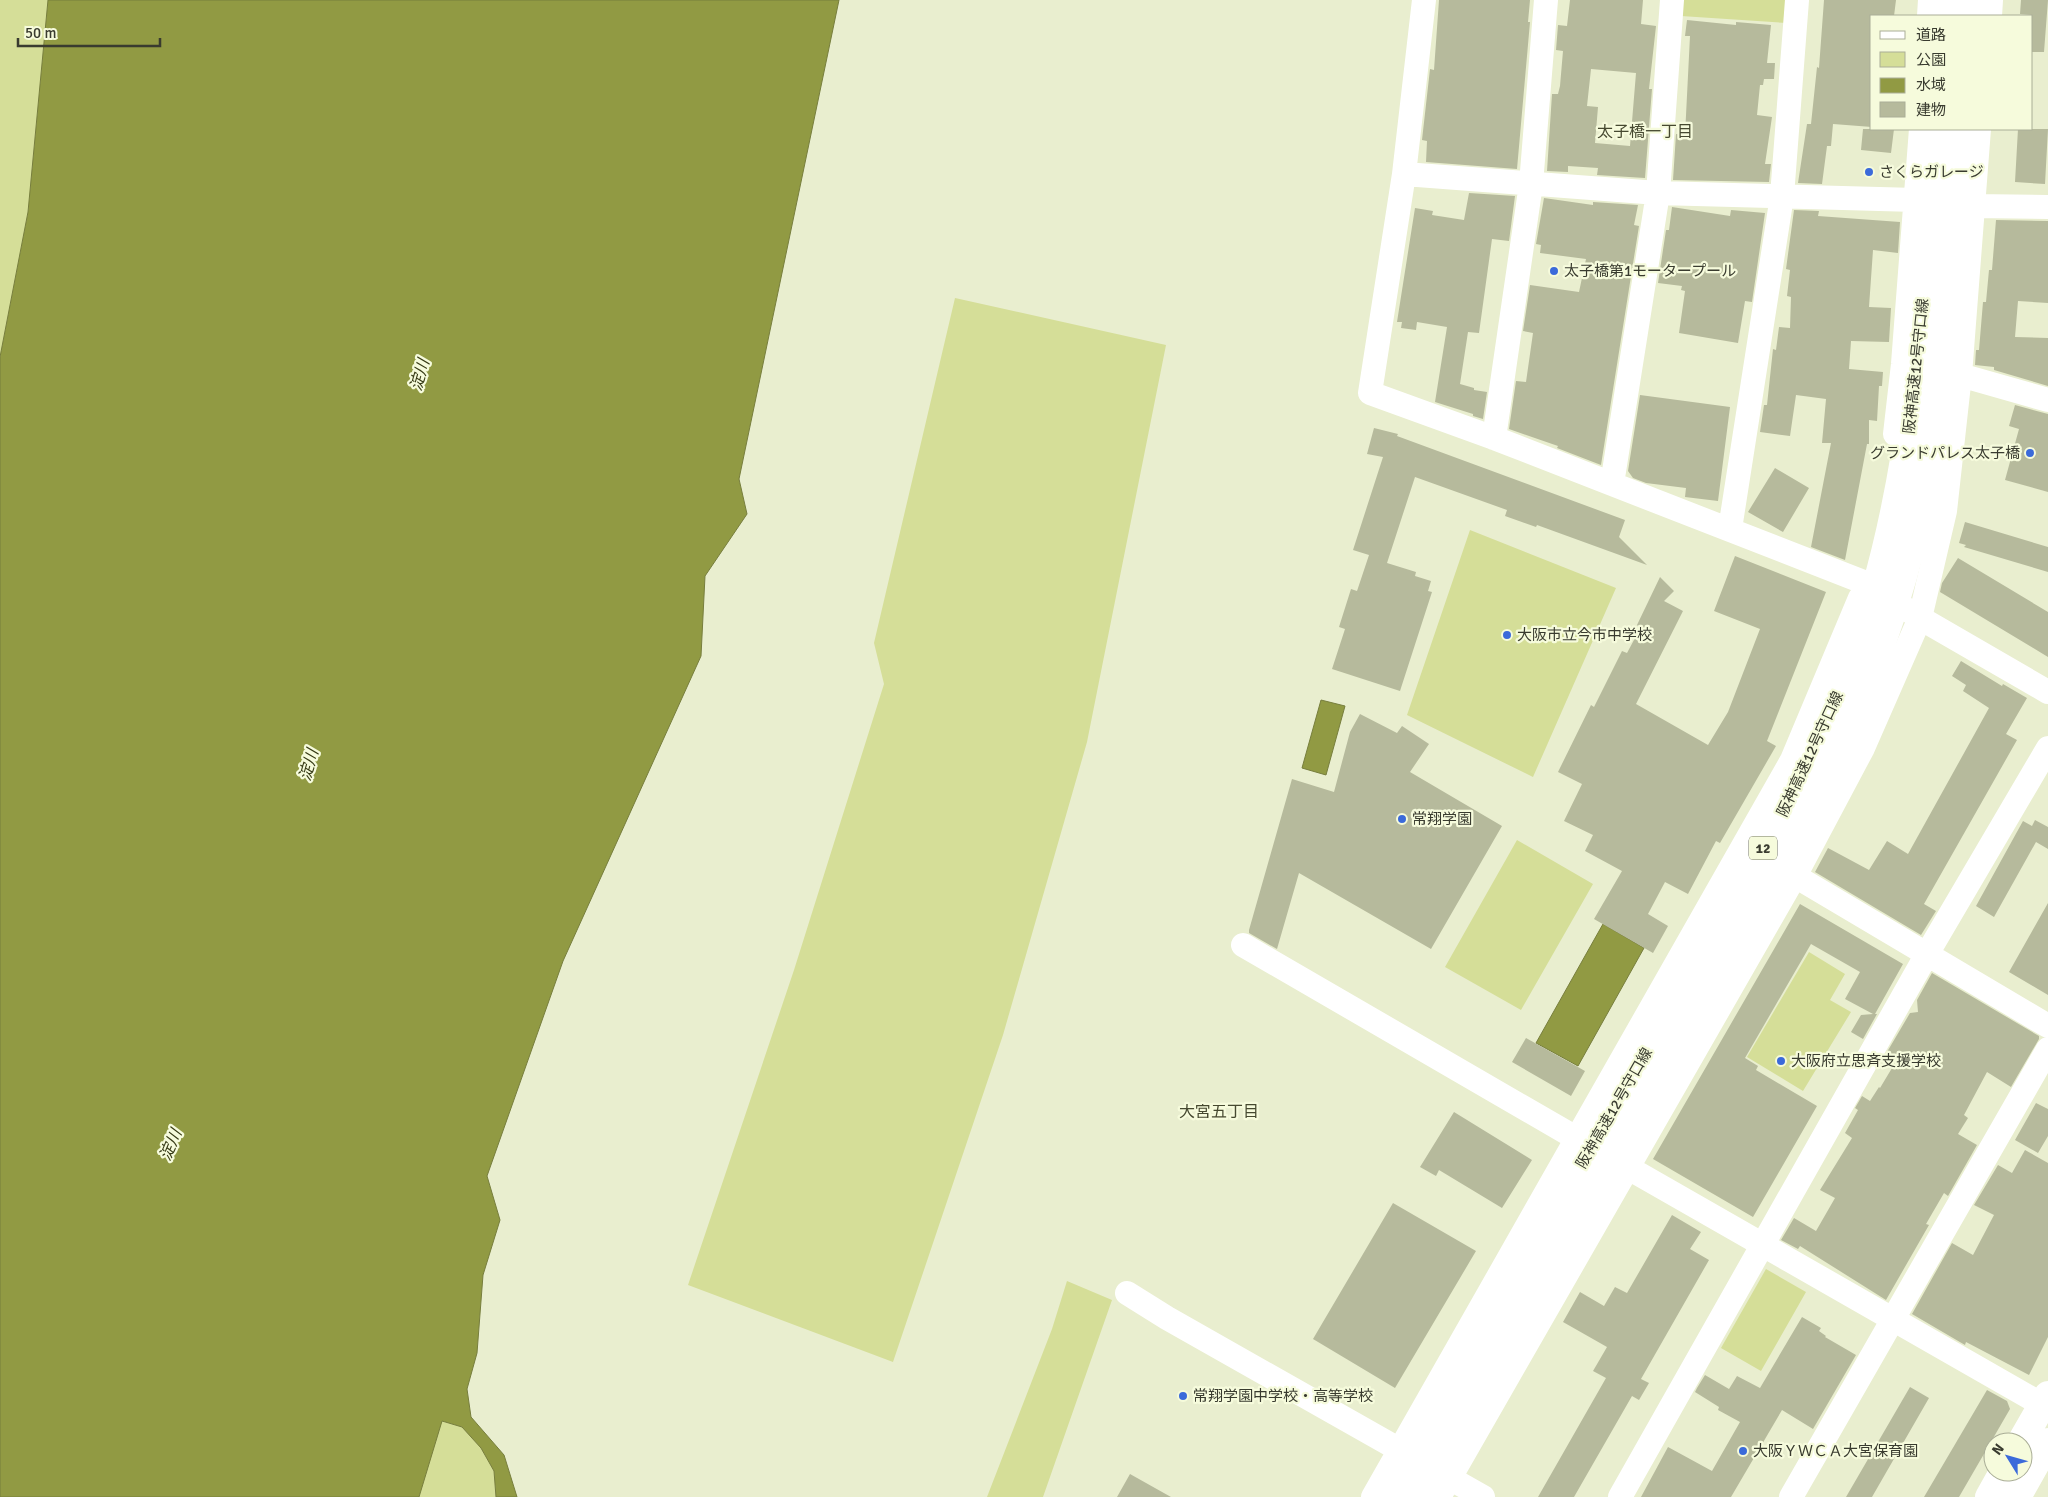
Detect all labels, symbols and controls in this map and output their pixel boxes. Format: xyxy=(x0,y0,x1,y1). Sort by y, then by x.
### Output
scale bar xyxy=(18,15,160,47)
legend xyxy=(1870,15,2033,130)
text: 50 m xyxy=(25,24,56,42)
text: 道路 xyxy=(1916,26,1946,44)
text: 公園 xyxy=(1916,51,1946,69)
text: 水域 xyxy=(1916,76,1946,94)
text: 建物 xyxy=(1916,101,1946,119)
district label: 太子橋一丁目 xyxy=(1597,122,1693,142)
place label: さくらガレージ xyxy=(1879,163,1984,181)
marker: さくらガレージ xyxy=(1863,166,1875,178)
place label: 太子橋第1モータープール xyxy=(1564,262,1736,280)
marker: 太子橋第1モータープール xyxy=(1548,265,1560,277)
street label: 阪神高速12号守口線 xyxy=(1900,297,1932,435)
water label: 淀川 xyxy=(406,355,435,393)
place label: グランドパレス太子橋 xyxy=(1870,444,2020,462)
marker: グランドパレス太子橋 xyxy=(2024,447,2036,459)
place label: 大阪市立今市中学校 xyxy=(1517,626,1652,644)
marker: 大阪市立今市中学校 xyxy=(1501,629,1513,641)
street label: 阪神高速12号守口線 xyxy=(1773,688,1847,820)
water label: 淀川 xyxy=(295,745,324,783)
place label: 常翔学園 xyxy=(1412,810,1472,828)
marker: 常翔学園 xyxy=(1396,813,1408,825)
road number: 12 xyxy=(1749,836,1777,860)
street label: 阪神高速12号守口線 xyxy=(1572,1045,1656,1171)
place label: 大阪府立思斉支援学校 xyxy=(1791,1052,1941,1070)
marker: 大阪府立思斉支援学校 xyxy=(1775,1055,1787,1067)
district label: 大宮五丁目 xyxy=(1179,1102,1259,1122)
water label: 淀川 xyxy=(156,1125,187,1164)
place label: 常翔学園中学校・高等学校 xyxy=(1193,1387,1373,1405)
marker: 常翔学園中学校・高等学校 xyxy=(1177,1390,1189,1402)
north arrow xyxy=(1983,1432,2033,1482)
text: N xyxy=(1988,1440,2008,1458)
place label: 大阪ＹＷＣＡ大宮保育園 xyxy=(1753,1442,1918,1460)
marker: 大阪ＹＷＣＡ大宮保育園 xyxy=(1737,1445,1749,1457)

